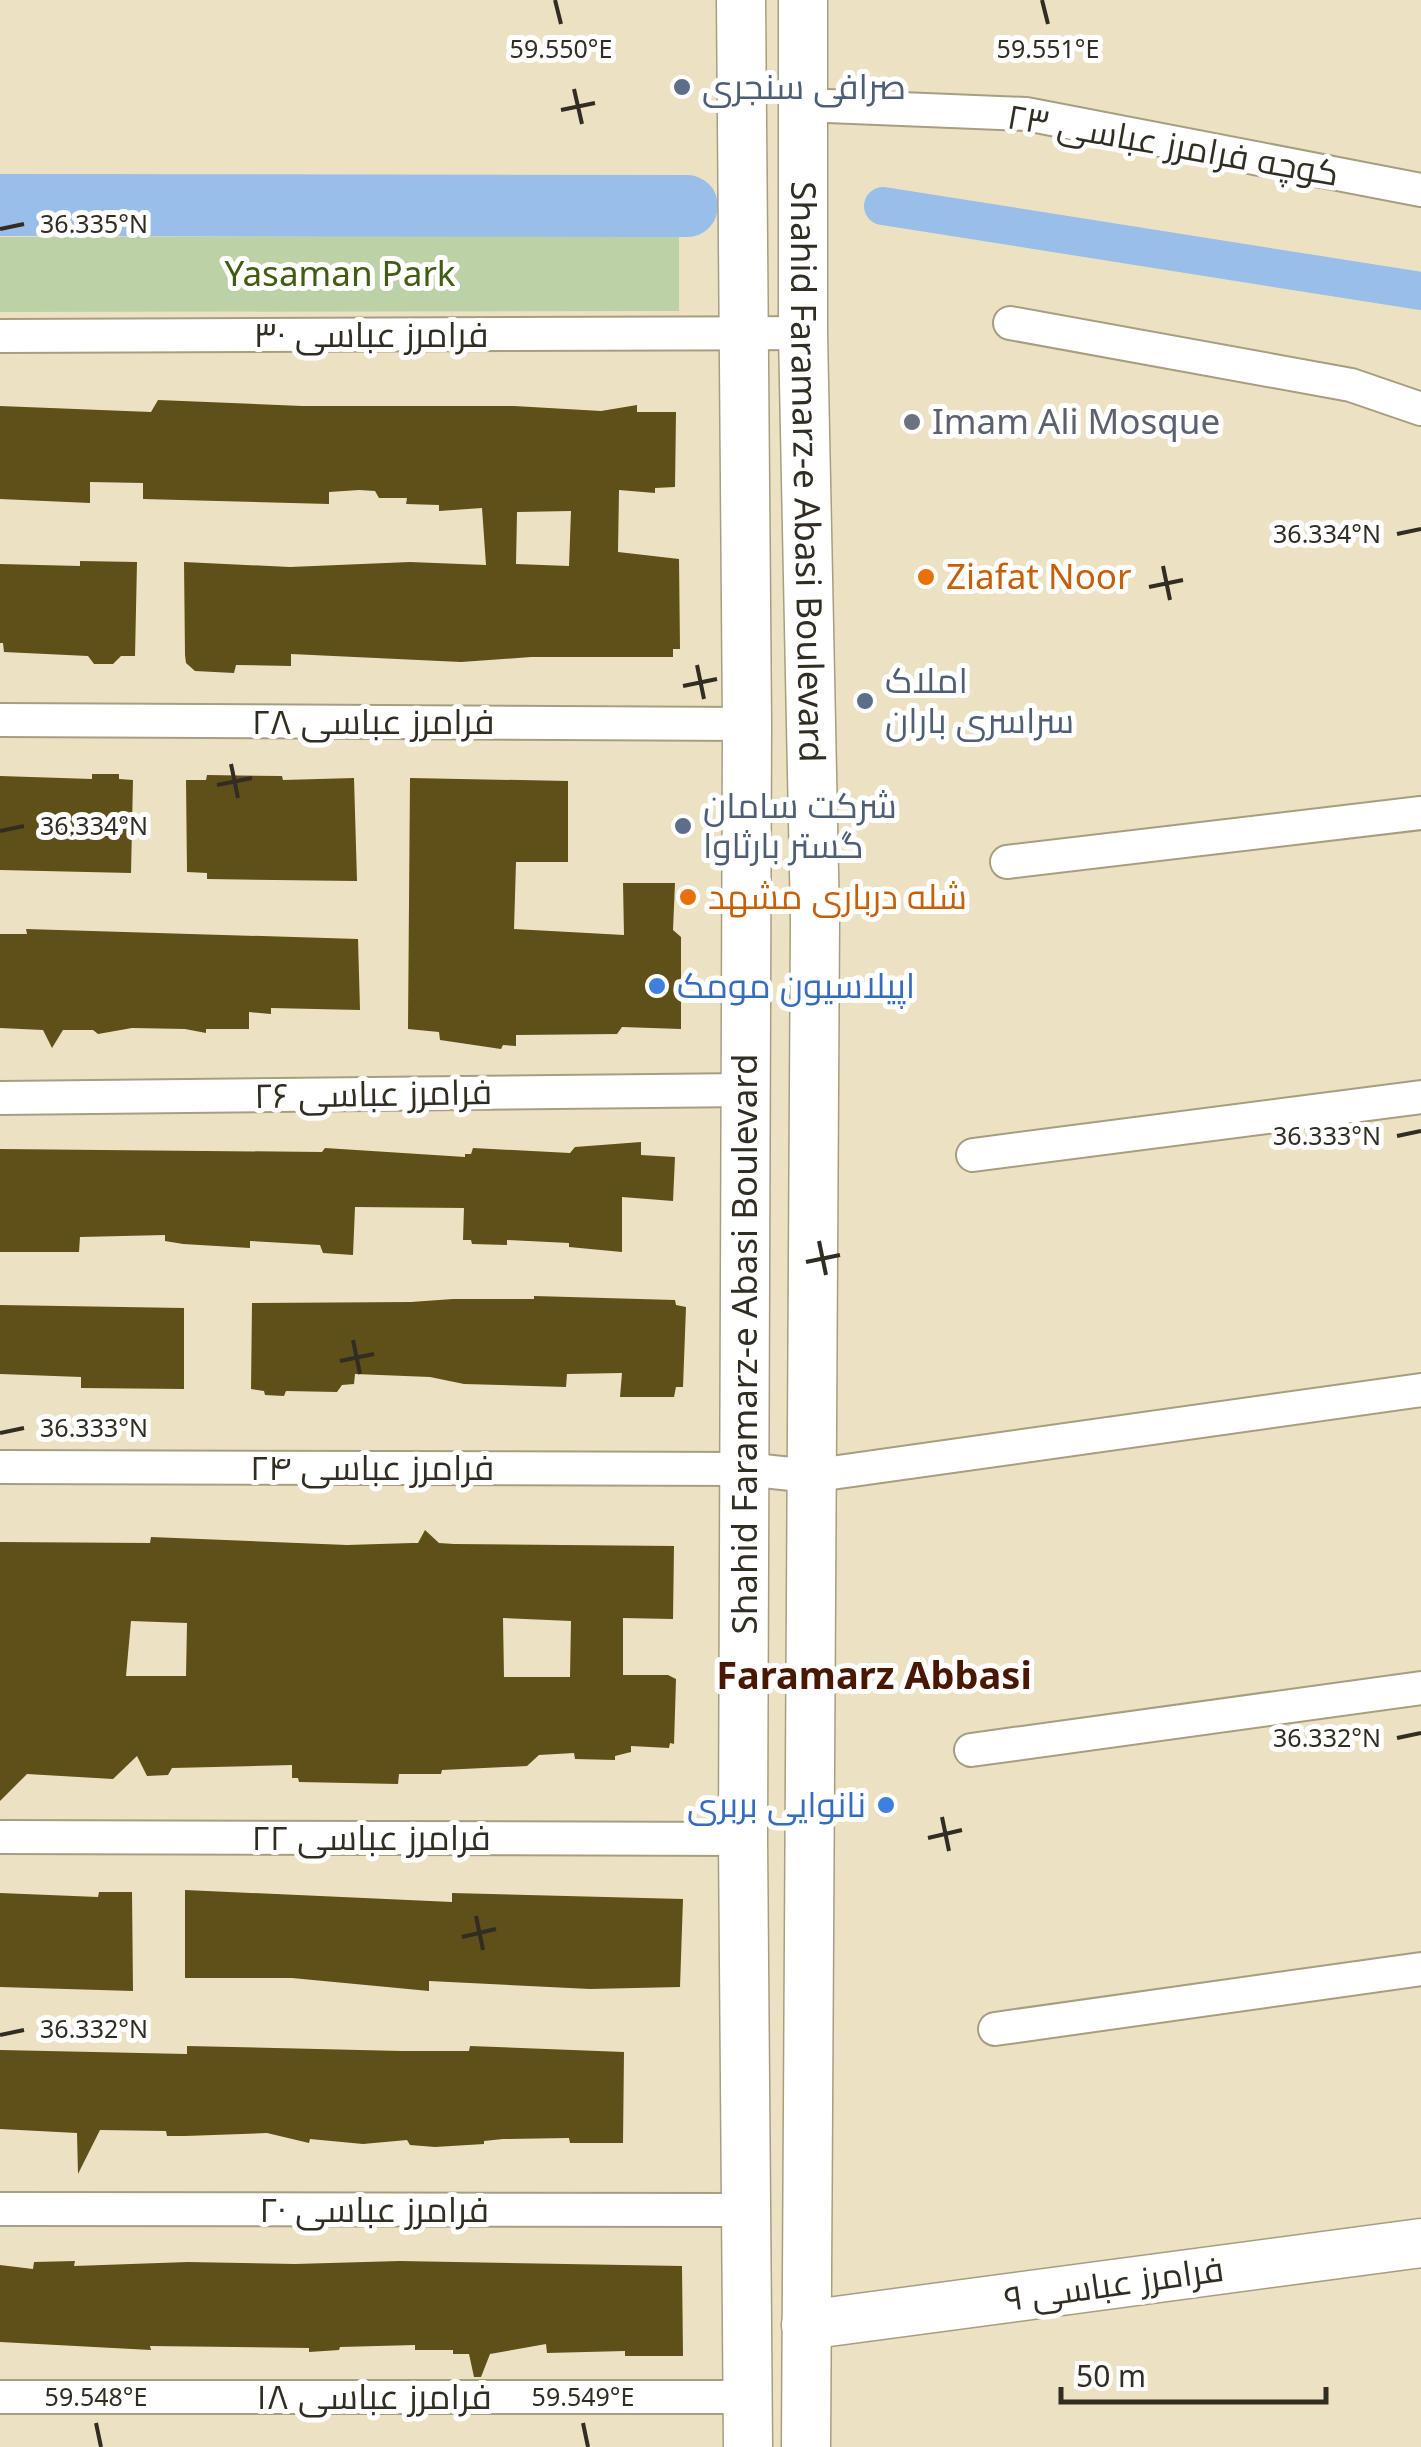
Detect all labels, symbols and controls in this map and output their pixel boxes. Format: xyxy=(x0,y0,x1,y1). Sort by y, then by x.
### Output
text: 59.550°E xyxy=(510,31,612,65)
text: 59.551°E xyxy=(997,31,1099,65)
place label: صرافی سنجری xyxy=(702,62,906,109)
marker: صرافی سنجری xyxy=(671,76,693,98)
street label: کوچه فرامرز عباسی ۲۳ xyxy=(1004,91,1343,197)
street label: Shahid Faramarz-e Abasi Boulevard xyxy=(781,181,837,763)
text: 36.335°N xyxy=(40,206,148,240)
park label: Yasaman Park xyxy=(224,249,456,296)
street label: فرامرز عباسی ۳۰ xyxy=(253,310,489,357)
place label: Imam Ali Mosque xyxy=(932,397,1220,444)
marker: Imam Ali Mosque xyxy=(901,411,923,433)
text: 36.334°N xyxy=(1273,516,1381,550)
place label: Ziafat Noor xyxy=(946,552,1132,599)
marker: Ziafat Noor xyxy=(915,566,937,588)
place label: املاک سراسری باران xyxy=(885,656,1074,743)
marker: املاک سراسری باران xyxy=(854,690,876,712)
street label: فرامرز عباسی ۲۸ xyxy=(251,697,495,744)
place label: شرکت سامان گستر بارثاوا xyxy=(703,781,897,868)
text: 36.334°N xyxy=(40,808,148,842)
marker: شرکت سامان گستر بارثاوا xyxy=(672,815,694,837)
place label: شله درباری مشهد xyxy=(708,872,967,919)
marker: شله درباری مشهد xyxy=(677,886,699,908)
place label: اپیلاسیون مومک xyxy=(677,961,915,1009)
marker: اپیلاسیون مومک xyxy=(646,975,668,997)
street label: Shahid Faramarz-e Abasi Boulevard xyxy=(720,1053,767,1635)
street label: فرامرز عباسی ۲۶ xyxy=(254,1067,492,1118)
text: 36.333°N xyxy=(1273,1118,1381,1152)
text: 36.333°N xyxy=(40,1410,148,1444)
street label: فرامرز عباسی ۲۴ xyxy=(250,1443,494,1490)
district label: Faramarz Abbasi xyxy=(716,1648,1032,1700)
text: 36.332°N xyxy=(1273,1720,1381,1754)
place label: نانوایی بربری xyxy=(687,1780,866,1827)
marker: نانوایی بربری xyxy=(875,1794,897,1816)
street label: فرامرز عباسی ۲۲ xyxy=(251,1813,491,1860)
text: 36.332°N xyxy=(40,2011,148,2045)
street label: فرامرز عباسی ۲۰ xyxy=(259,2185,489,2232)
street label: فرامرز عباسی ۹ xyxy=(1001,2244,1226,2321)
scale bar xyxy=(1061,2342,1326,2404)
text: 50 m xyxy=(1076,2355,1146,2396)
street label: فرامرز عباسی ۱۸ xyxy=(256,2372,492,2419)
text: 59.548°E xyxy=(45,2379,147,2413)
text: 59.549°E xyxy=(532,2379,634,2413)

